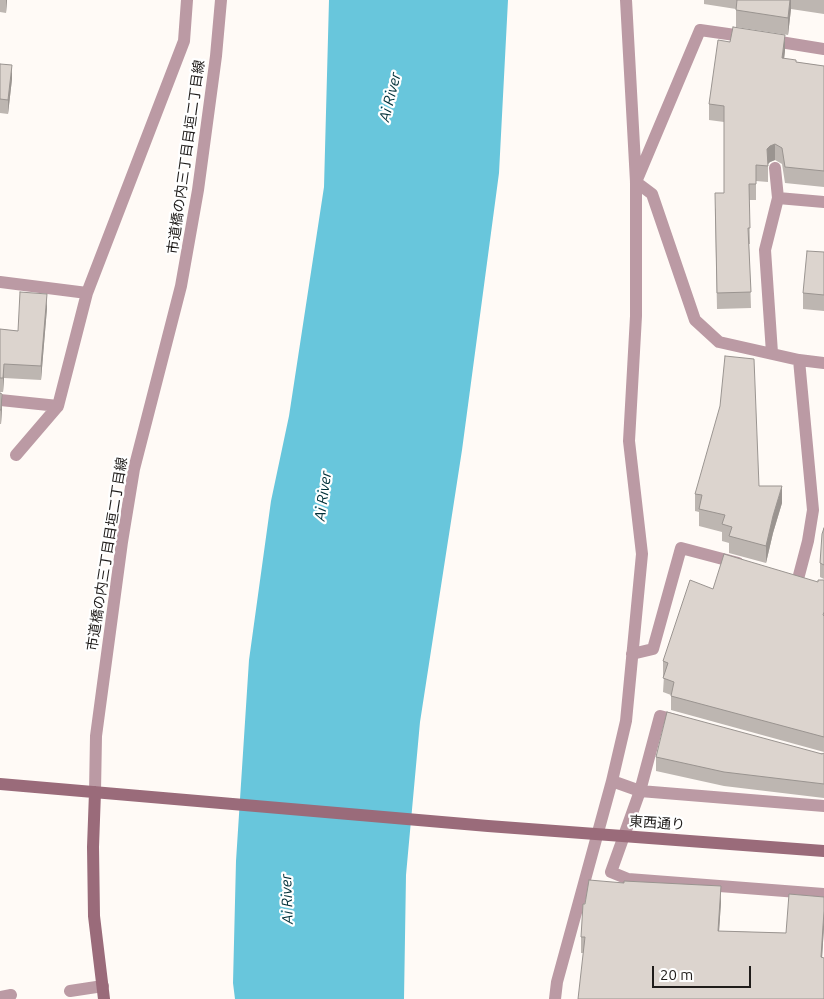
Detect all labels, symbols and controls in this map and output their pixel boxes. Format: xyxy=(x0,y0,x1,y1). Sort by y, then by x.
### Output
street label: 市道橋の内三丁目目垣二丁目線 xyxy=(164,59,208,255)
water label: Ai River xyxy=(375,70,405,124)
street label: 市道橋の内三丁目目垣二丁目線 xyxy=(83,456,131,652)
water label: Ai River xyxy=(311,470,335,522)
street label: 東西通り xyxy=(628,813,686,833)
water label: Ai River xyxy=(277,874,297,924)
scale bar xyxy=(654,956,753,988)
text: 20 m xyxy=(660,966,693,983)

